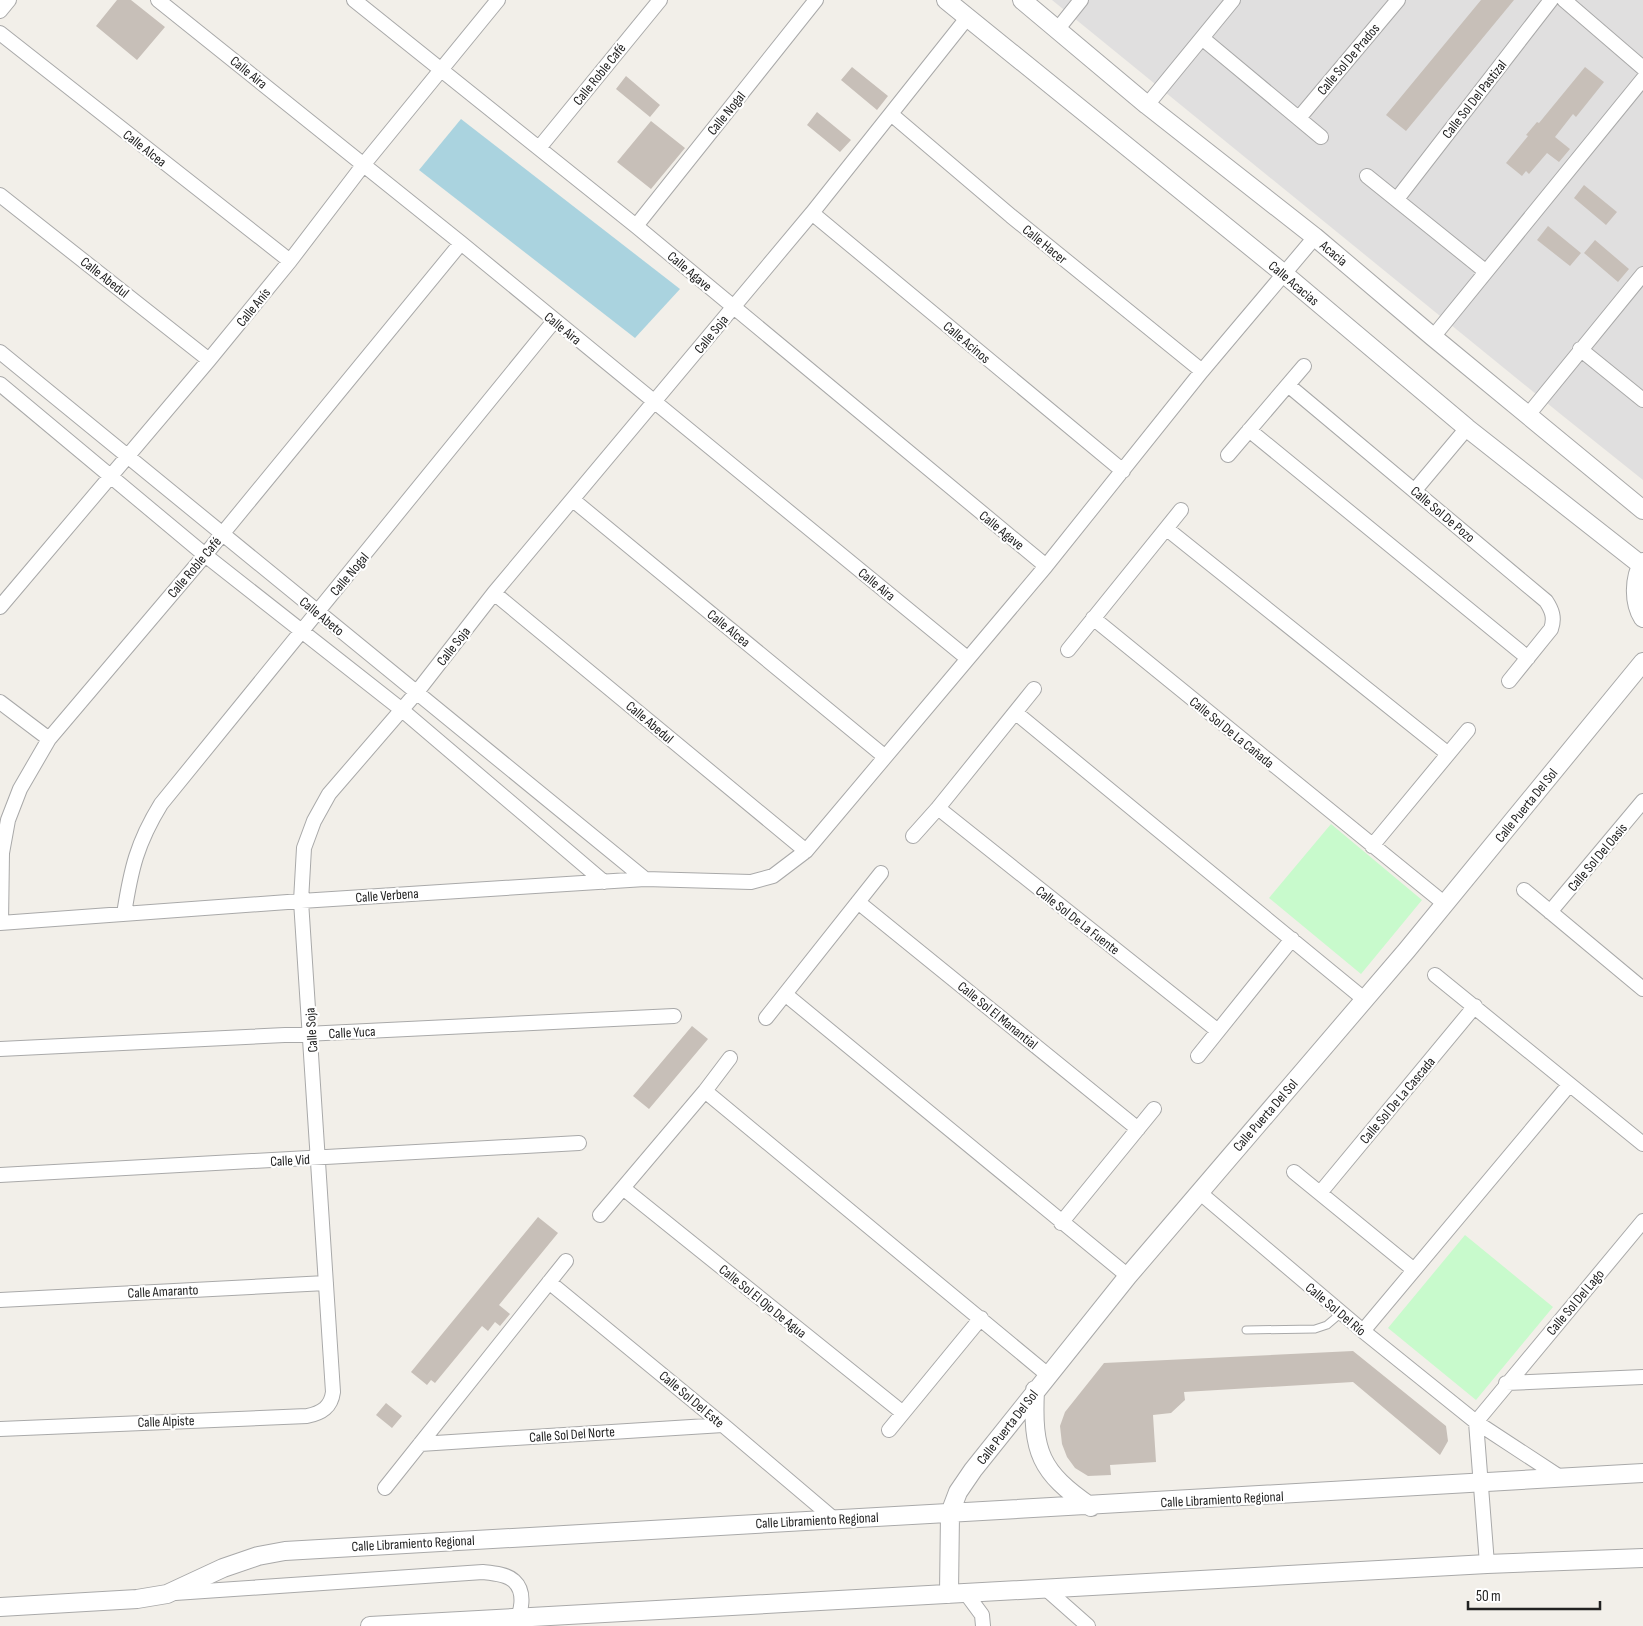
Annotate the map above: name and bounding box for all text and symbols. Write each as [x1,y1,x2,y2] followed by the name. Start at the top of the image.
[1314,20,1383,99] street label: Calle Sol De Prados
[569,40,630,109] street label: Calle Roble Café
[227,52,271,92] street label: Calle Aira
[1438,57,1510,142] street label: Calle Sol Del Pastizal
[704,88,749,139] street label: Calle Nogal
[120,126,170,171] street label: Calle Alcea
[1019,221,1071,268] street label: Calle Hacer
[1316,236,1351,270] street label: Acacia
[664,248,715,295] street label: Calle Agave
[77,253,132,302] street label: Calle Abedul
[1265,257,1322,309] street label: Calle Acacias
[233,285,274,330] street label: Calle Anís
[541,308,585,348] street label: Calle Aira
[691,312,732,357] street label: Calle Soja
[940,318,994,367] street label: Calle Acinos
[1407,483,1478,546] street label: Calle Sol De Pozo
[976,507,1028,554] street label: Calle Agave
[164,533,225,601] street label: Calle Roble Café
[326,549,372,599] street label: Calle Nogal
[855,564,899,604] street label: Calle Aira
[296,593,348,640] street label: Calle Abeto
[704,606,754,651] street label: Calle Alcea
[433,623,474,669] street label: Calle Soja
[1186,693,1277,772] street label: Calle Sol De La Cañada
[622,698,677,747] street label: Calle Abedul
[1491,765,1561,846] street label: Calle Puerta Del Sol
[1564,820,1631,895] street label: Calle Sol Del Oasis
[1032,882,1123,958] street label: Calle Sol De La Fuente
[355,885,419,906] street label: Calle Verbena
[954,978,1041,1053] street label: Calle Sol El Manantial
[301,1007,322,1053] street label: Calle Soja
[328,1023,376,1042] street label: Calle Yuca
[1356,1053,1439,1147] street label: Calle Sol De La Cascada
[1229,1076,1301,1155] street label: Calle Puerta Del Sol
[270,1151,310,1170] street label: Calle Vid
[716,1261,810,1342] street label: Calle Sol El Ojo De Agua
[1543,1266,1608,1339] street label: Calle Sol Del Lago
[1302,1279,1370,1340] street label: Calle Sol Del Río
[127,1281,199,1302] street label: Calle Amaranto
[656,1367,728,1431] street label: Calle Sol Del Este
[973,1387,1042,1468] street label: Calle Puerta Del Sol
[137,1412,195,1431] street label: Calle Alpiste
[529,1423,615,1446] street label: Calle Sol Del Norte
[1160,1488,1284,1511] street label: Calle Libramiento Regional
[755,1509,879,1532] street label: Calle Libramiento Regional
[351,1532,475,1555] street label: Calle Libramiento Regional
[1468,1578,1600,1610] scale bar
[1476,1587,1501,1606] text: 50 m

